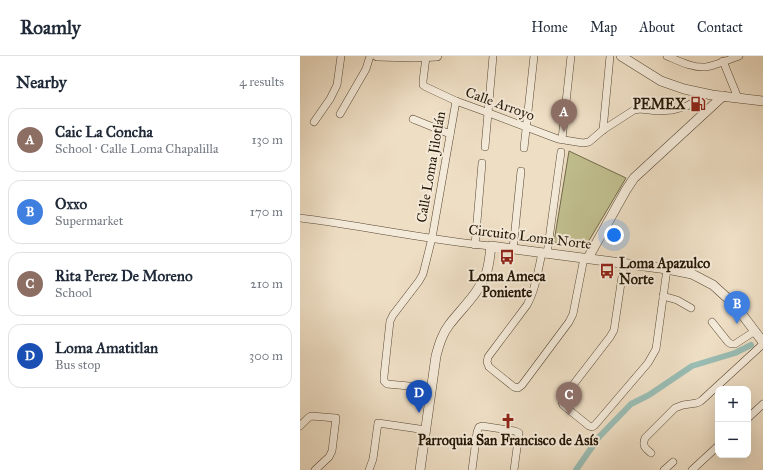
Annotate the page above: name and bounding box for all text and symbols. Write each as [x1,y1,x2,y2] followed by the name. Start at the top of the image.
[20,16,81,39] text: Roamly
[531,19,568,36] text: Home
[590,19,617,36] text: Map
[639,19,675,36] text: About
[697,19,743,36] text: Contact
[16,72,67,93] text: Nearby
[239,74,284,90] text: 4 results
[463,84,537,124] street label: Calle Arroyo
[689,95,707,113] fuel station icon: PEMEX
[633,96,686,113] place label: PEMEX
[551,99,577,132] pin: A
[413,110,450,224] street label: Calle Loma Jilotlán
[55,123,153,141] text: Caic La Concha
[26,132,34,148] text: A
[251,132,283,148] text: 130 m
[55,141,219,157] text: School · Calle Loma Chapalilla
[55,195,87,213] text: Oxxo
[26,204,34,220] text: B
[250,204,283,220] text: 170 m
[55,213,123,229] text: Supermarket
[468,221,593,253] street label: Circuito Loma Norte
[604,225,624,245] your location
[498,248,516,266] bus stop icon: Loma Ameca Poniente
[619,255,710,288] place label: Loma Apazulco Norte
[598,262,616,280] bus stop icon: Loma Apazulco Norte
[55,267,193,285] text: Rita Perez De Moreno
[469,268,547,301] place label: Loma Ameca Poniente
[26,276,34,292] text: C
[250,276,283,292] text: 210 m
[55,285,92,301] text: School
[724,291,750,324] pin: B
[55,339,158,357] text: Loma Amatitlan
[25,348,35,364] text: D
[249,348,283,364] text: 300 m
[55,357,101,373] text: Bus stop
[406,380,432,413] pin: D
[556,382,582,415] pin: C
[715,386,751,458] map controls
[715,386,751,422] button: +
[499,412,517,430] church icon: Parroquia San Francisco de Asís
[715,422,751,458] button: −
[418,432,598,450] place label: Parroquia San Francisco de Asís

